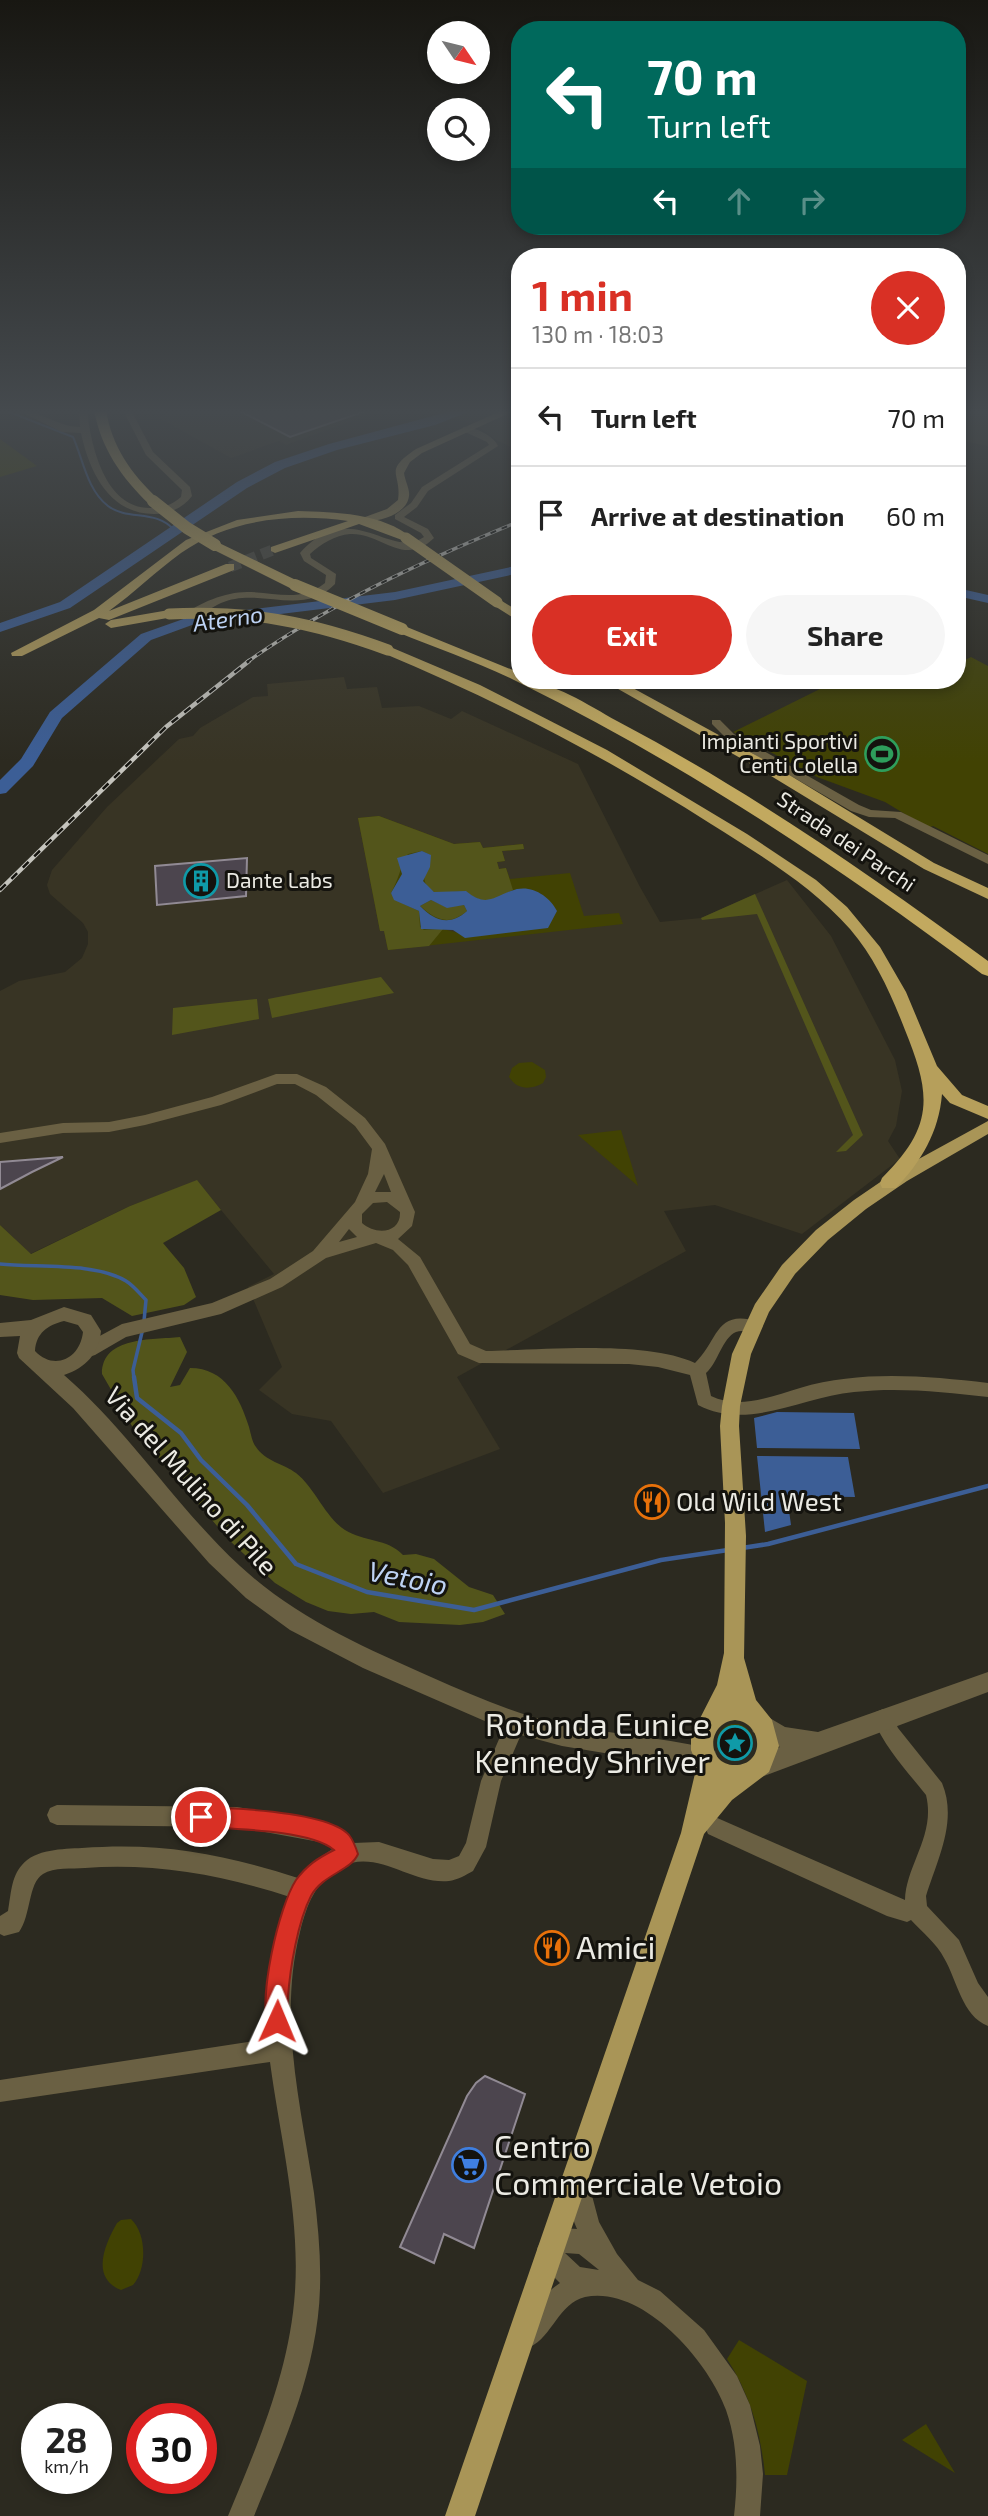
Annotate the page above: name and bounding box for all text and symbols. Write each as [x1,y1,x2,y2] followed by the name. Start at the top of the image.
[427,21,490,84] north arrow
[427,21,490,161] map controls
[647,46,758,105] text: 70 m
[532,49,623,140] icon: left
[427,98,490,161] button: search
[647,106,771,144] text: Turn left
[647,182,685,220] icon: left
[720,182,758,220] icon: ahead
[793,182,831,220] icon: right
[532,269,633,319] text: 1 min
[871,271,945,345] button: close
[532,320,664,348] text: 130 m · 18:03
[532,398,570,436] icon: left
[591,402,697,433] text: Turn left
[887,402,945,433] text: 70 m
[532,496,570,534] icon: arrive
[591,500,844,531] text: Arrive at destination
[886,500,945,531] text: 60 m
[532,595,732,675] button: Exit
[746,595,945,675] button: Share
[190,599,265,637] water label: Aterno
[701,728,858,777] place label: Impianti Sportivi Centi Colella
[863,735,901,773] sports icon: Impianti Sportivi Centi Colella
[773,785,920,896] street label: Strada dei Parchi
[182,862,220,900] building icon: Dante Labs
[226,867,333,892] place label: Dante Labs
[100,1380,285,1580] street label: Via del Mulino di Pile
[633,1483,671,1521] restaurant icon: Old Wild West
[676,1485,842,1516] place label: Old Wild West
[366,1553,451,1601] water label: Vetoio
[474,1704,710,1779] place label: Rotonda Eunice Kennedy Shriver
[716,1724,754,1762] place icon: Rotonda Eunice Kennedy Shriver
[171,1787,231,1847] pin
[182,1798,220,1836] icon: arrive
[576,1927,655,1965] place label: Amici
[533,1929,571,1967] restaurant icon: Amici
[240,1984,314,2058] position arrow
[494,2126,782,2201] place label: Centro Commerciale Vetoio
[450,2146,488,2184] supermarket icon: Centro Commerciale Vetoio
[126,2403,217,2494] speed limit sign: 30
[45,2418,88,2460] text: 28
[44,2455,89,2477] text: km/h

